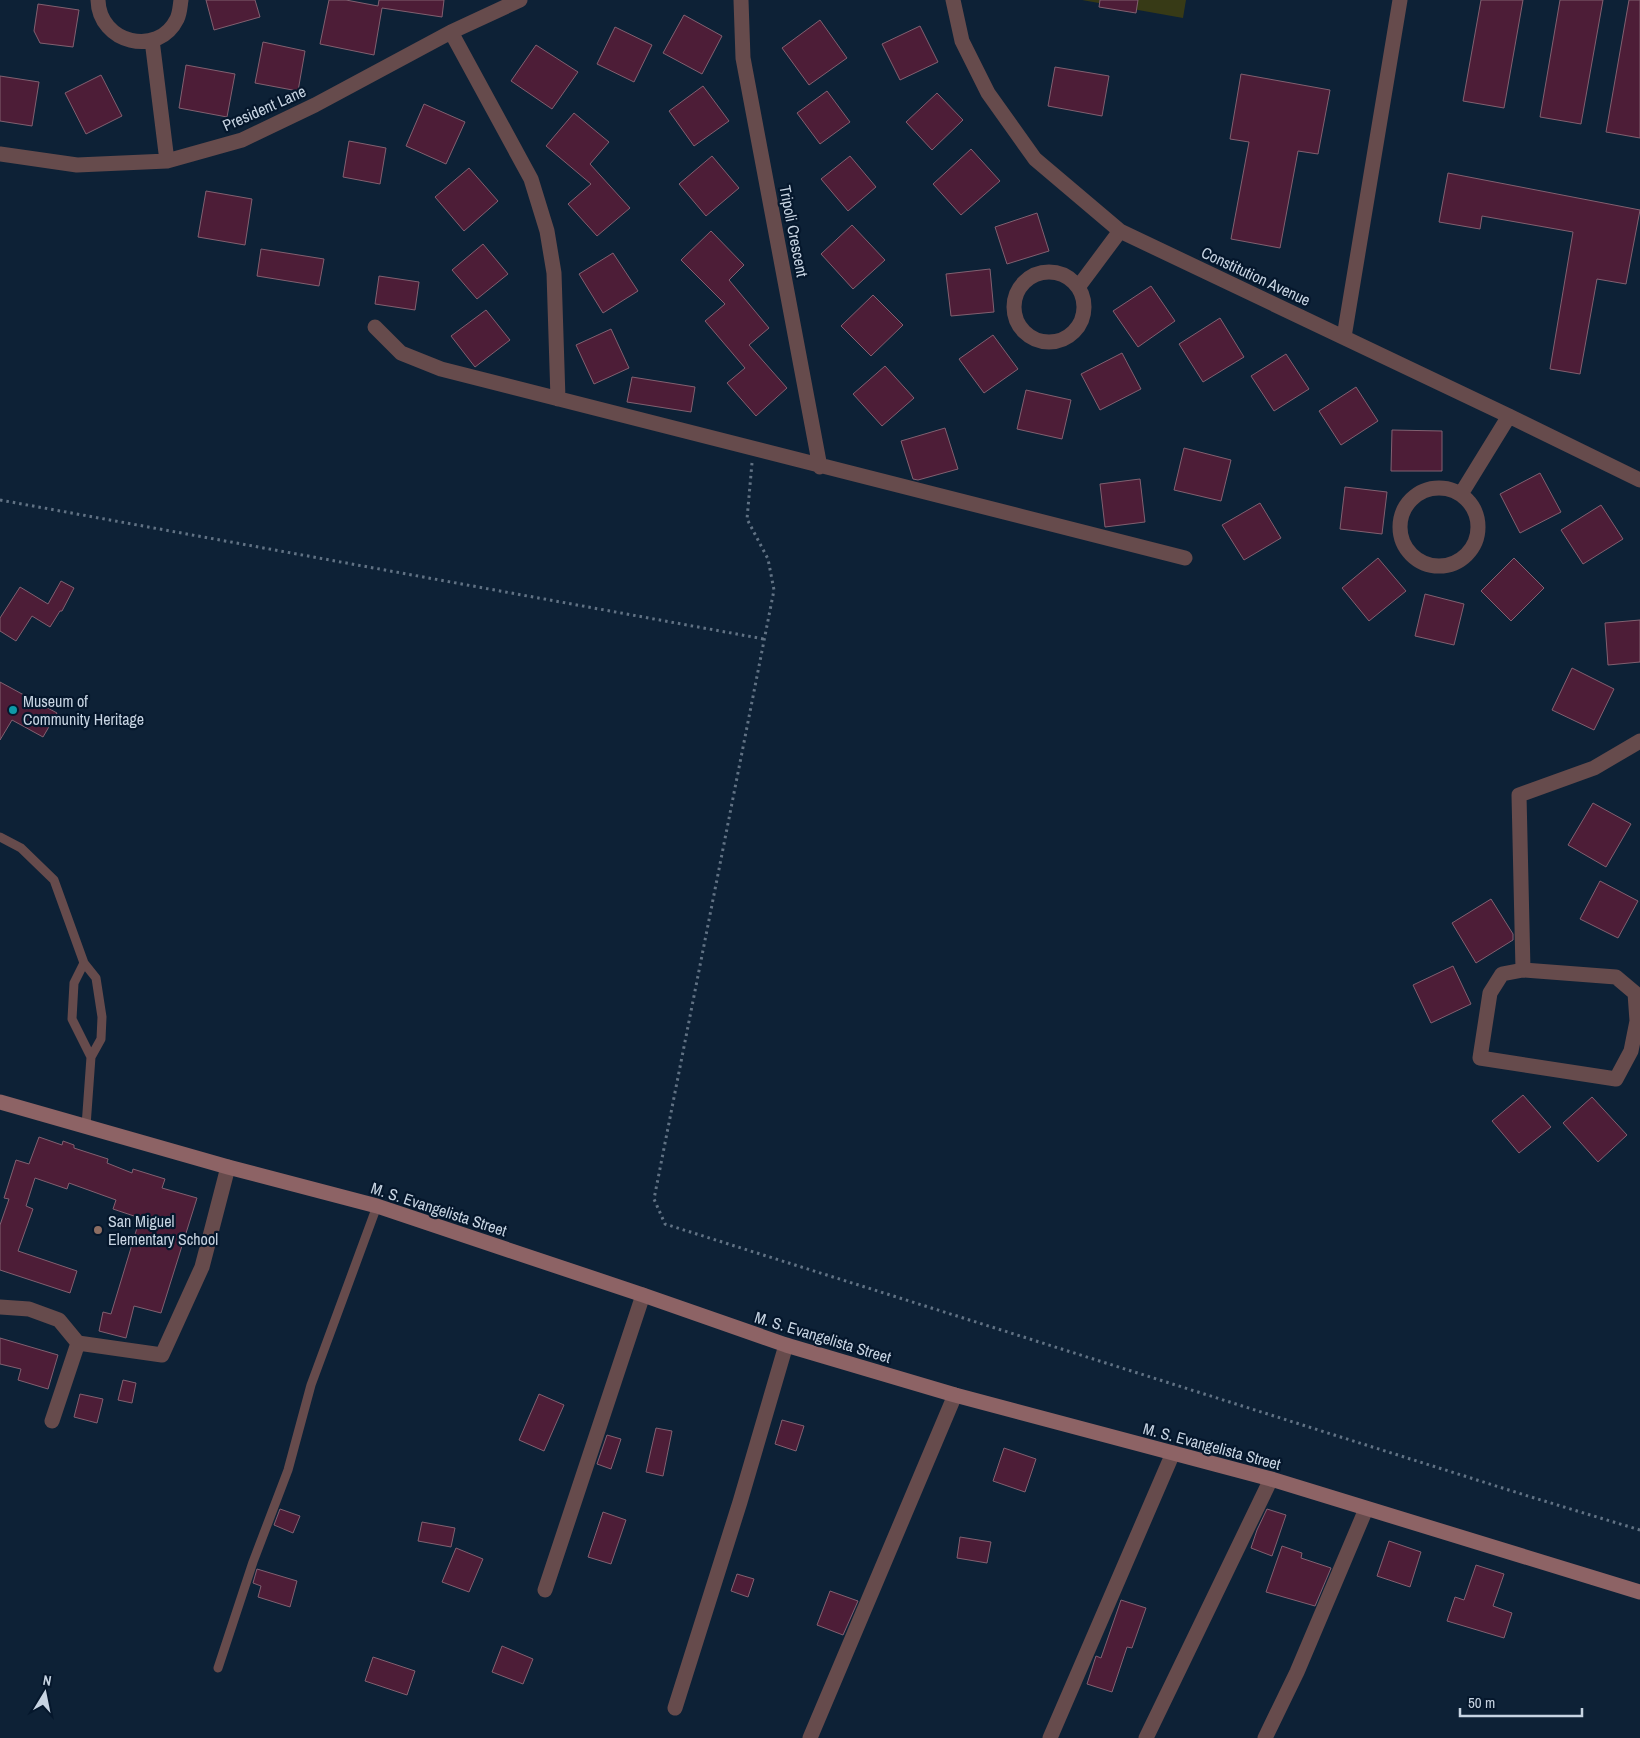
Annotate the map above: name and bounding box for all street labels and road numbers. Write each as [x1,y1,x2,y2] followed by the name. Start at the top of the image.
[219,80,309,136] street label: President Lane
[774,183,814,279] street label: Tripoli Crescent
[1198,241,1314,311] street label: Constitution Avenue
[368,1177,510,1241] street label: M. S. Evangelista Street
[752,1306,894,1368] street label: M. S. Evangelista Street
[1141,1417,1284,1475] street label: M. S. Evangelista Street

